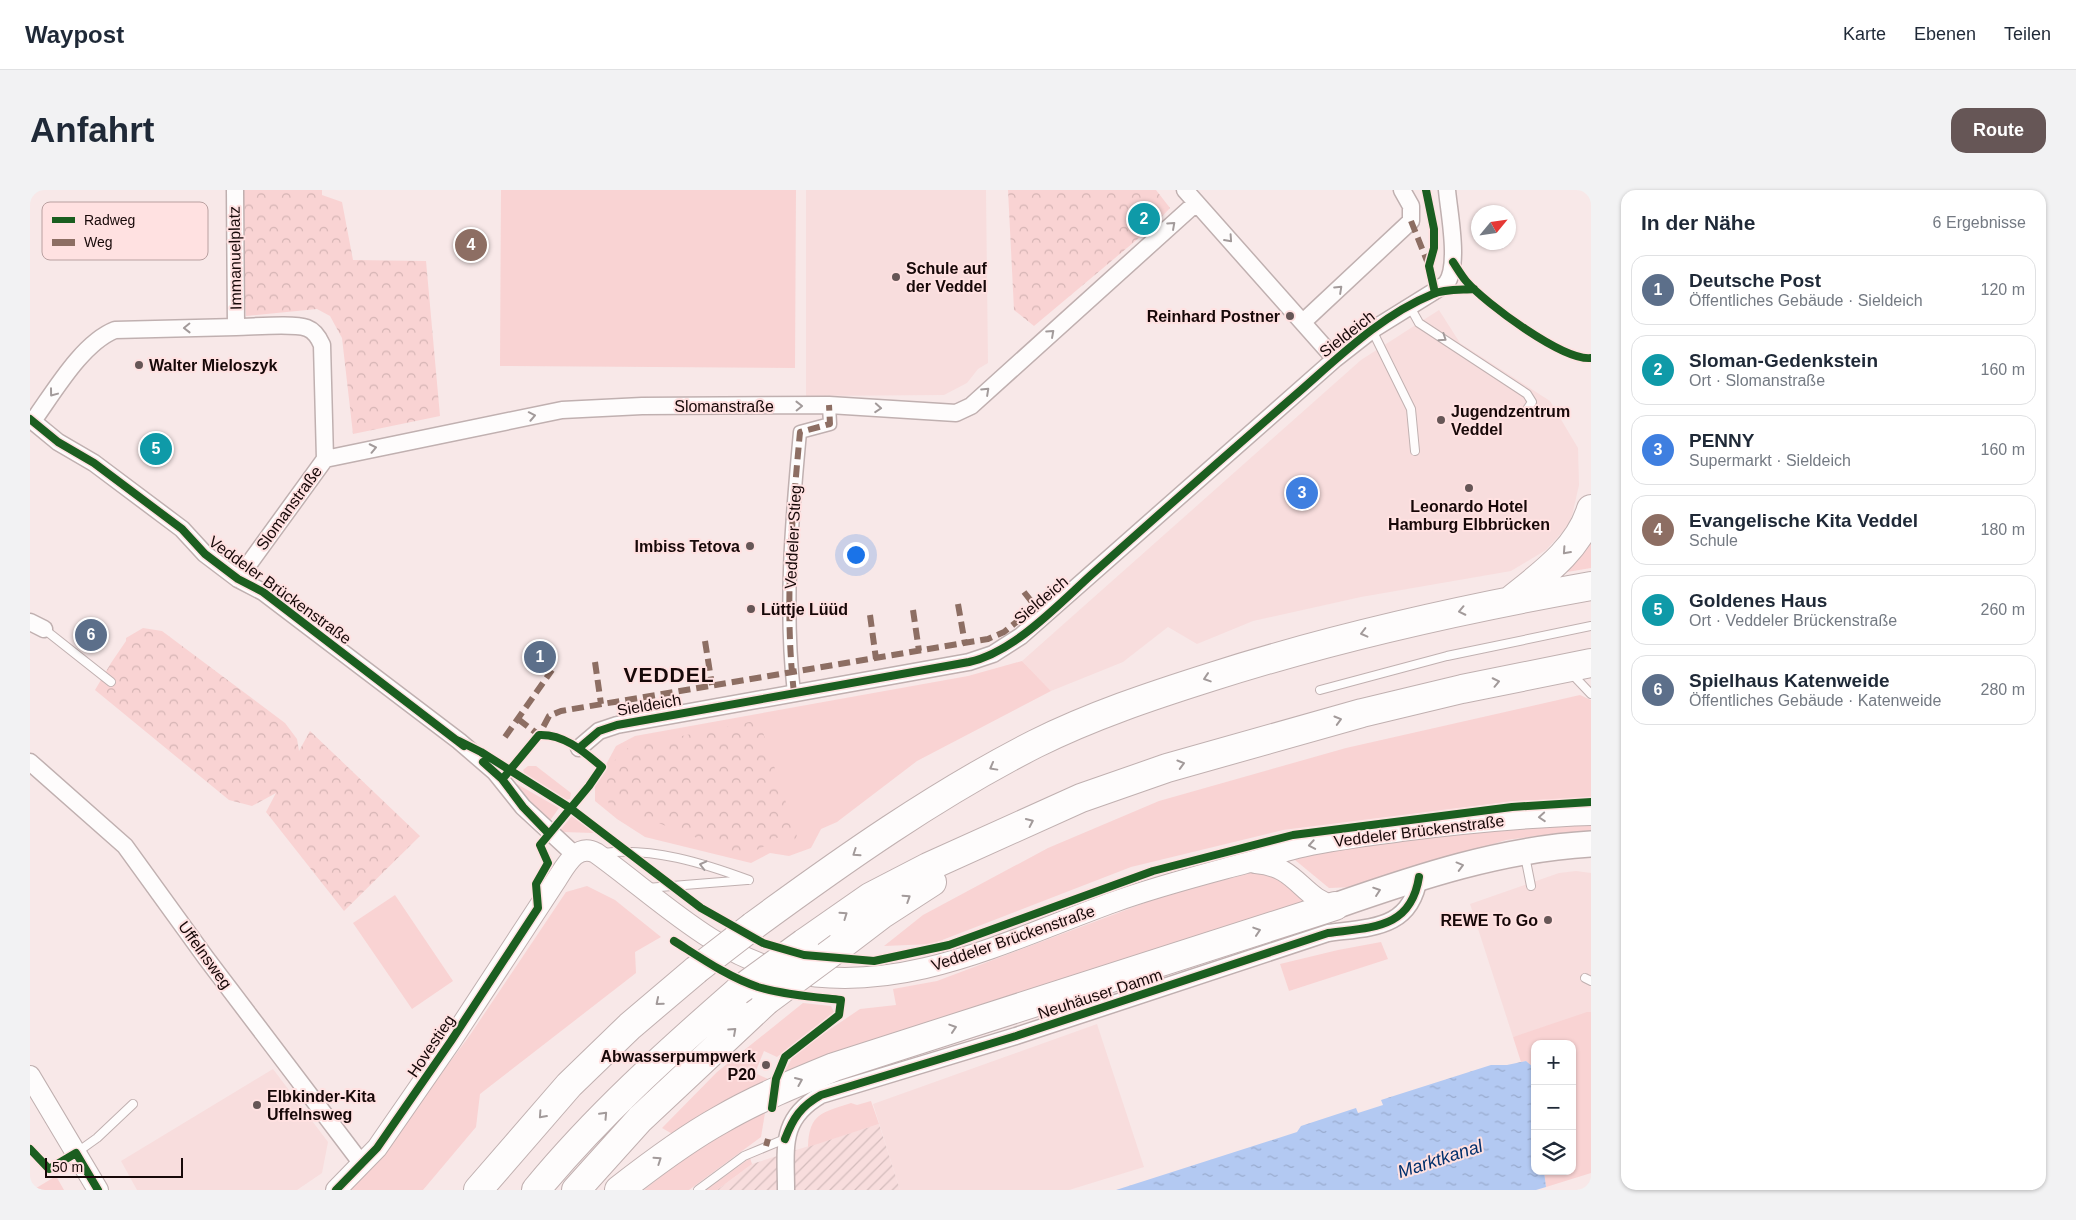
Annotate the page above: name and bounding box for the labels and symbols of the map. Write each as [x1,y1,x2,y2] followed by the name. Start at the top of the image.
[1128,200,1160,238] pin: 2
[42,202,208,260] legend
[1471,205,1516,250] north arrow
[226,206,244,310] street label: Immanuelplatz
[84,212,135,228] text: Radweg
[1167,222,1176,231] one-way arrow
[455,226,487,264] pin: 4
[84,234,113,250] text: Weg
[1223,234,1232,243] one-way arrow
[906,260,988,295] place label: Schule auf der Veddel
[890,271,902,283] marker: Schule auf der Veddel
[1333,286,1342,295] one-way arrow
[1316,307,1378,361] street label: Sieldeich
[1147,308,1280,325] place label: Reinhard Postner
[1284,310,1296,322] marker: Reinhard Postner
[183,323,191,333] one-way arrow
[1046,330,1055,339] one-way arrow
[1437,332,1447,341] one-way arrow
[149,357,277,374] place label: Walter Mieloszyk
[133,359,145,371] marker: Walter Mieloszyk
[51,387,59,396] one-way arrow
[981,388,990,397] one-way arrow
[674,398,774,415] street label: Slomanstraße
[795,400,803,411] one-way arrow
[874,403,882,414] one-way arrow
[1451,403,1570,438] place label: Jugendzentrum Veddel
[528,411,537,422] one-way arrow
[1435,414,1447,426] marker: Jugendzentrum Veddel
[140,430,172,468] pin: 5
[368,444,377,454] one-way arrow
[253,463,325,553] street label: Slomanstraße
[1286,474,1318,512] pin: 3
[1463,482,1475,494] marker: Leonardo Hotel Hamburg Elbbrücken
[782,485,804,589] street label: Veddeler Stieg
[1388,498,1550,533] place label: Leonardo Hotel Hamburg Elbbrücken
[206,533,355,647] street label: Veddeler Brückenstraße
[634,538,740,555] place label: Imbiss Tetova
[744,540,756,552] marker: Imbiss Tetova
[843,542,869,568] your location
[1563,545,1572,554] one-way arrow
[1011,573,1071,627] street label: Sieldeich
[761,601,848,618] place label: Lüttje Lüüd
[745,603,757,615] marker: Lüttje Lüüd
[1457,605,1466,615] one-way arrow
[75,616,107,654] pin: 6
[1359,627,1368,638] one-way arrow
[524,638,556,676] pin: 1
[623,663,715,686] district label: VEDDEL
[1204,673,1212,683] one-way arrow
[1491,677,1500,688] one-way arrow
[616,691,682,719] street label: Sieldeich
[1333,715,1342,726] one-way arrow
[1177,759,1186,770] one-way arrow
[990,761,999,771] one-way arrow
[1538,811,1546,822] one-way arrow
[1333,812,1505,850] street label: Veddeler Brückenstraße
[1025,818,1034,828] one-way arrow
[1307,840,1316,850] one-way arrow
[852,847,861,856] one-way arrow
[698,860,707,871] one-way arrow
[1455,861,1464,872] one-way arrow
[1372,887,1381,897] one-way arrow
[902,895,911,905] one-way arrow
[929,902,1097,974] street label: Veddeler Brückenstraße
[838,912,848,921] one-way arrow
[1441,912,1538,929] place label: REWE To Go
[1542,914,1554,926] marker: REWE To Go
[175,918,235,992] street label: Uffelnsweg
[1252,926,1260,936] one-way arrow
[1036,966,1164,1022] street label: Neuhäuser Damm
[655,996,664,1005] one-way arrow
[404,1012,458,1080] street label: Hovestieg
[948,1024,956,1034] one-way arrow
[728,1028,737,1037] one-way arrow
[600,1048,756,1083] place label: Abwasserpumpwerk P20
[760,1059,772,1071] marker: Abwasserpumpwerk P20
[794,1077,803,1088] one-way arrow
[267,1088,376,1123] place label: Elbkinder-Kita Uffelnsweg
[251,1099,263,1111] marker: Elbkinder-Kita Uffelnsweg
[539,1109,548,1118] one-way arrow
[598,1112,607,1121] one-way arrow
[1395,1136,1486,1182] water label: Marktkanal
[45,1155,182,1178] scale bar
[652,1157,661,1167] one-way arrow

